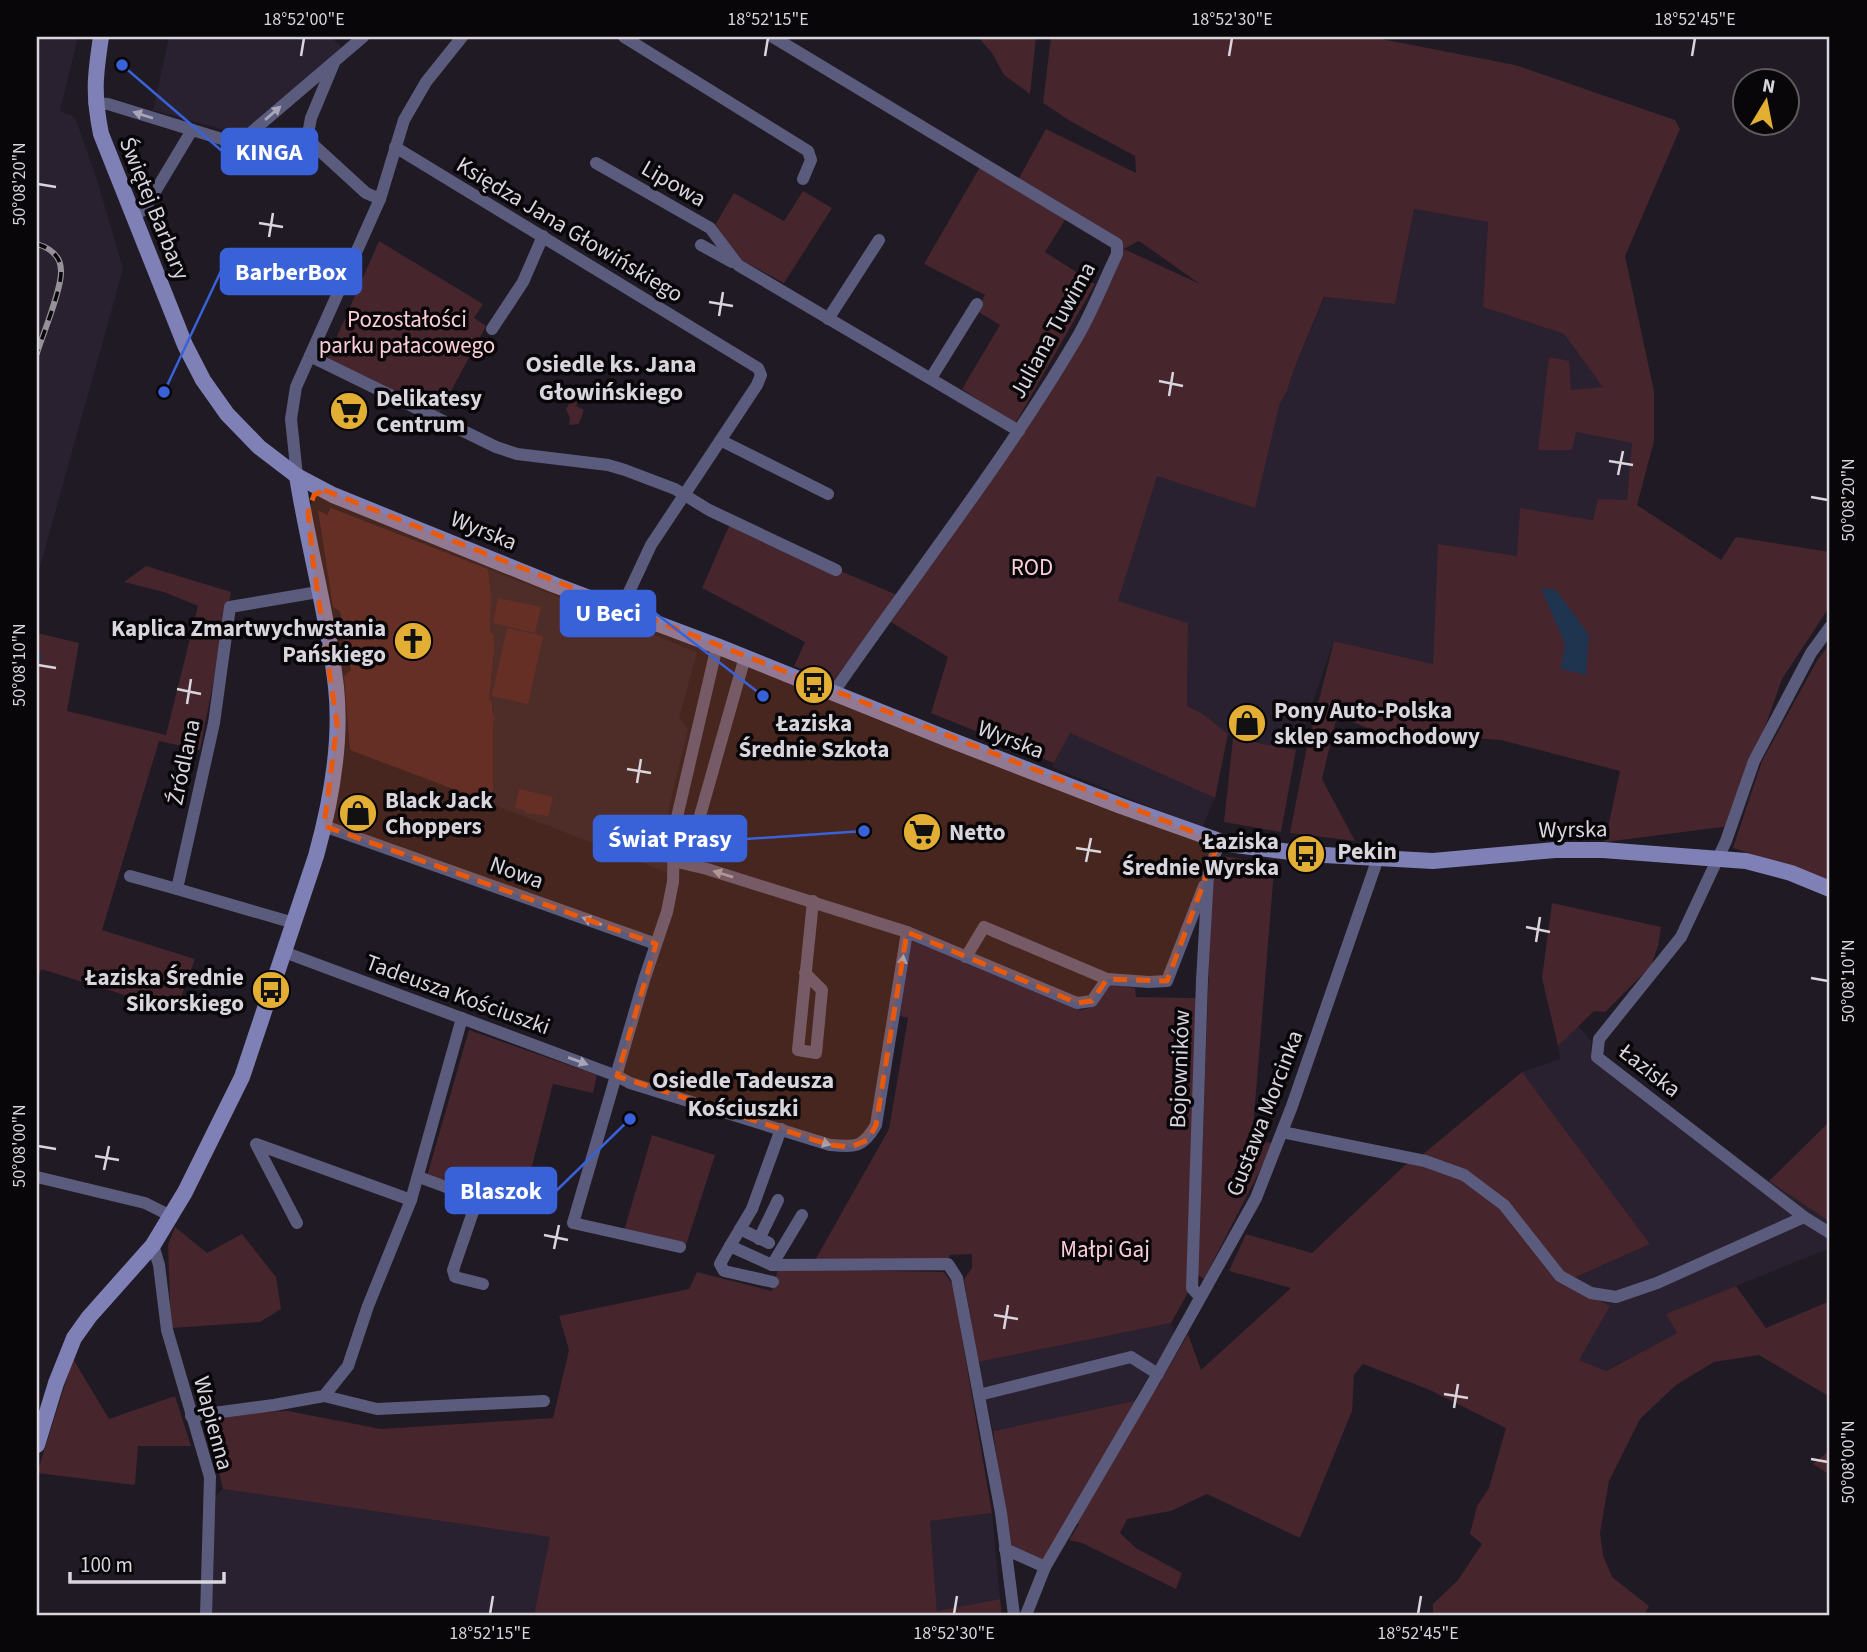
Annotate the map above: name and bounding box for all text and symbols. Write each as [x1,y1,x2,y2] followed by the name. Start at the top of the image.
[263,7,345,32] text: 18°52'00"E
[727,7,809,32] text: 18°52'15"E
[1191,7,1273,32] text: 18°52'30"E
[1654,7,1736,32] text: 18°52'45"E
[1730,66,1800,136] north arrow
[1760,72,1777,101] text: N
[264,105,282,121] one-way arrow
[133,109,154,120] one-way arrow
[222,129,317,174] callout: KINGA
[111,132,198,285] street label: Świętej Barbary
[236,135,303,170] text: KINGA
[7,142,32,226] text: 50°08'20"N
[450,148,689,310] street label: Księdza Jana Głowińskiego
[635,152,712,215] street label: Lipowa
[221,249,361,294] callout: BarberBox
[235,255,347,290] text: BarberBox
[1001,256,1104,405] street label: Juliana Tuwima
[319,303,495,362] park label: Pozostałości parku pałacowego
[526,347,696,410] district label: Osiedle ks. Jana Głowińskiego
[376,382,482,441] place label: Delikatesy Centrum
[328,390,370,432] supermarket icon: Delikatesy Centrum
[1836,458,1861,542] text: 50°08'20"N
[446,502,522,559] street label: Wyrska
[1011,551,1053,584] park label: ROD
[561,591,655,636] callout: U Beci
[575,596,641,631] text: U Beci
[111,612,386,671] place label: Kaplica Zmartwychwstania Pańskiego
[392,620,434,662] church icon: Kaplica Zmartwychwstania Pańskiego
[7,623,32,707] text: 50°08'10"N
[793,664,835,706] bus stop icon: Łaziska Średnie Szkoła
[1274,694,1480,753] place label: Pony Auto-Polska sklep samochodowy
[1226,702,1268,744] shop icon: Pony Auto-Polska sklep samochodowy
[739,707,889,766] place label: Łaziska Średnie Szkoła
[973,712,1049,767] street label: Wyrska
[158,716,209,808] street label: Źródlana
[385,784,493,843] place label: Black Jack Choppers
[337,792,379,834] shop icon: Black Jack Choppers
[901,811,943,853] supermarket icon: Netto
[1538,812,1608,847] street label: Wyrska
[594,816,746,861] callout: Świat Prasy
[949,816,1005,849] place label: Netto
[608,822,732,857] text: Świat Prasy
[1122,825,1279,884] place label: Łaziska Średnie Wyrska
[1285,833,1327,875] bus stop icon: Łaziska Średnie Wyrska
[1337,834,1397,869] district label: Pekin
[485,848,548,897] street label: Nowa
[712,868,733,878] one-way arrow
[581,915,602,926] one-way arrow
[1836,939,1861,1023] text: 50°08'10"N
[361,946,555,1043] street label: Tadeusza Kościuszki
[896,954,907,976] one-way arrow
[84,961,244,1020] place label: Łaziska Średnie Sikorskiego
[250,969,292,1011] bus stop icon: Łaziska Średnie Sikorskiego
[1161,1009,1198,1129] street label: Bojowników
[1218,1025,1311,1201] street label: Gustawa Morcinka
[1611,1035,1688,1105] street label: Łaziska
[567,1056,588,1067] one-way arrow
[652,1063,834,1126] district label: Osiedle Tadeusza Kościuszki
[7,1104,32,1188] text: 50°08'00"N
[810,1137,832,1148] one-way arrow
[446,1168,556,1213] callout: Blaszok
[460,1174,543,1209] text: Blaszok
[1060,1233,1150,1266] park label: Małpi Gaj
[185,1373,242,1474] street label: Wapienna
[1836,1420,1861,1504] text: 50°08'00"N
[70,1540,224,1584] scale bar
[80,1550,133,1580] text: 100 m
[449,1621,531,1646] text: 18°52'15"E
[913,1621,995,1646] text: 18°52'30"E
[1377,1621,1459,1646] text: 18°52'45"E

